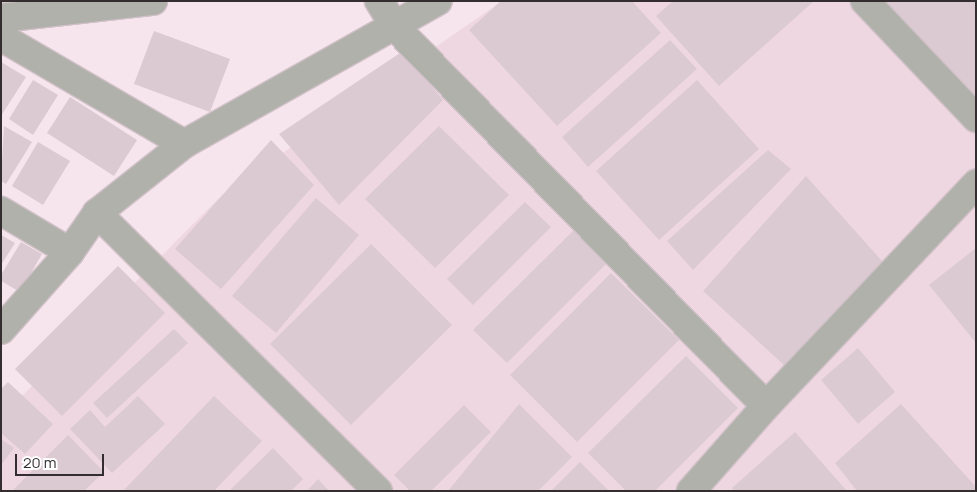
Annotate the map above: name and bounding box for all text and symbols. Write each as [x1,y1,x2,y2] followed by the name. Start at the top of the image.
[18,444,106,476] scale bar
[23,452,56,473] text: 20 m

